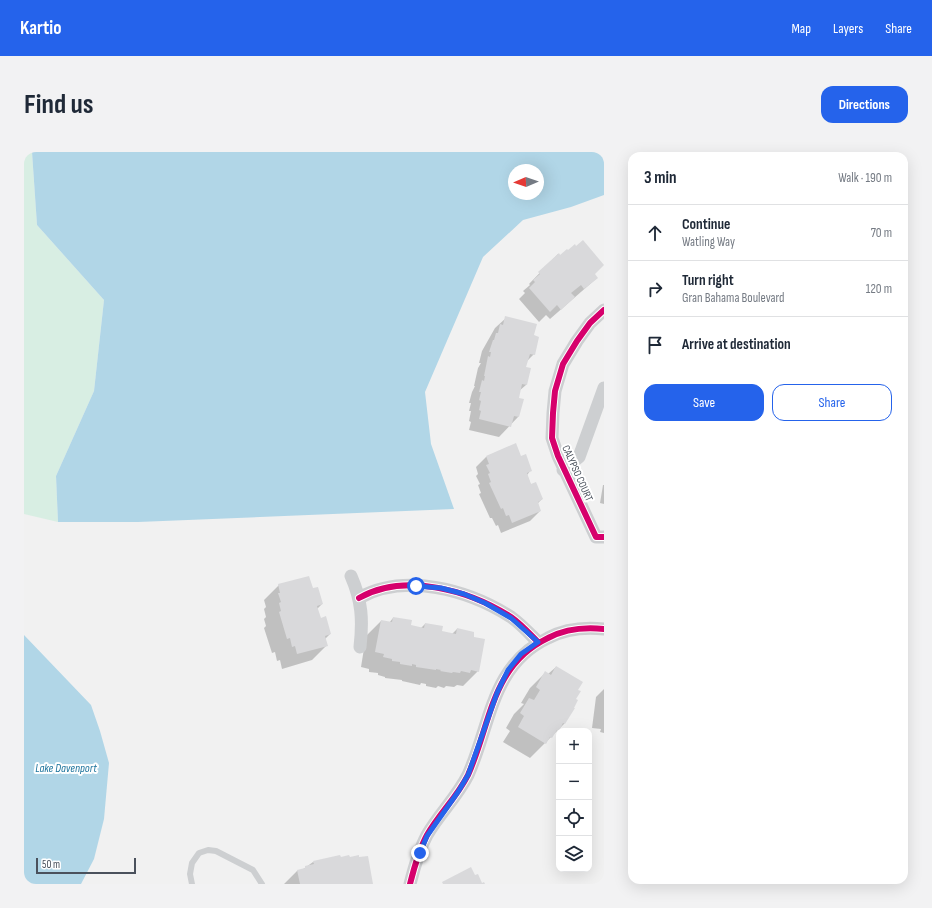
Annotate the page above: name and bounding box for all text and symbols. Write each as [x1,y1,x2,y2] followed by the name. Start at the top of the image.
[20,17,62,40] text: Kartio
[791,20,811,37] text: Map
[833,20,863,37] text: Layers
[885,20,912,37] text: Share
[821,86,908,123] button: Directions
[24,88,93,121] text: Find us
[508,164,544,200] north arrow
[644,168,677,188] text: 3 min
[838,170,892,186] text: Walk · 190 m
[682,215,731,234] text: Continue
[644,222,666,244] icon: ahead
[871,225,892,241] text: 70 m
[682,234,735,250] text: Watling Way
[682,271,734,290] text: Turn right
[644,278,666,300] icon: right
[866,281,892,297] text: 120 m
[682,290,784,306] text: Gran Bahama Boulevard
[644,334,666,356] icon: arrive
[682,335,791,354] text: Arrive at destination
[644,384,764,421] button: Save
[772,384,892,421] button: Share
[559,443,596,504] street label: CALYPSO COURT
[407,577,425,595] route start
[556,728,592,872] map controls
[556,728,592,764] button: +
[35,761,97,776] water label: Lake Davenport
[556,764,592,800] button: −
[556,800,592,836] button: locate
[556,836,592,872] button: layers
[411,844,429,862] route end
[36,856,136,875] scale bar
[42,858,60,871] text: 50 m

